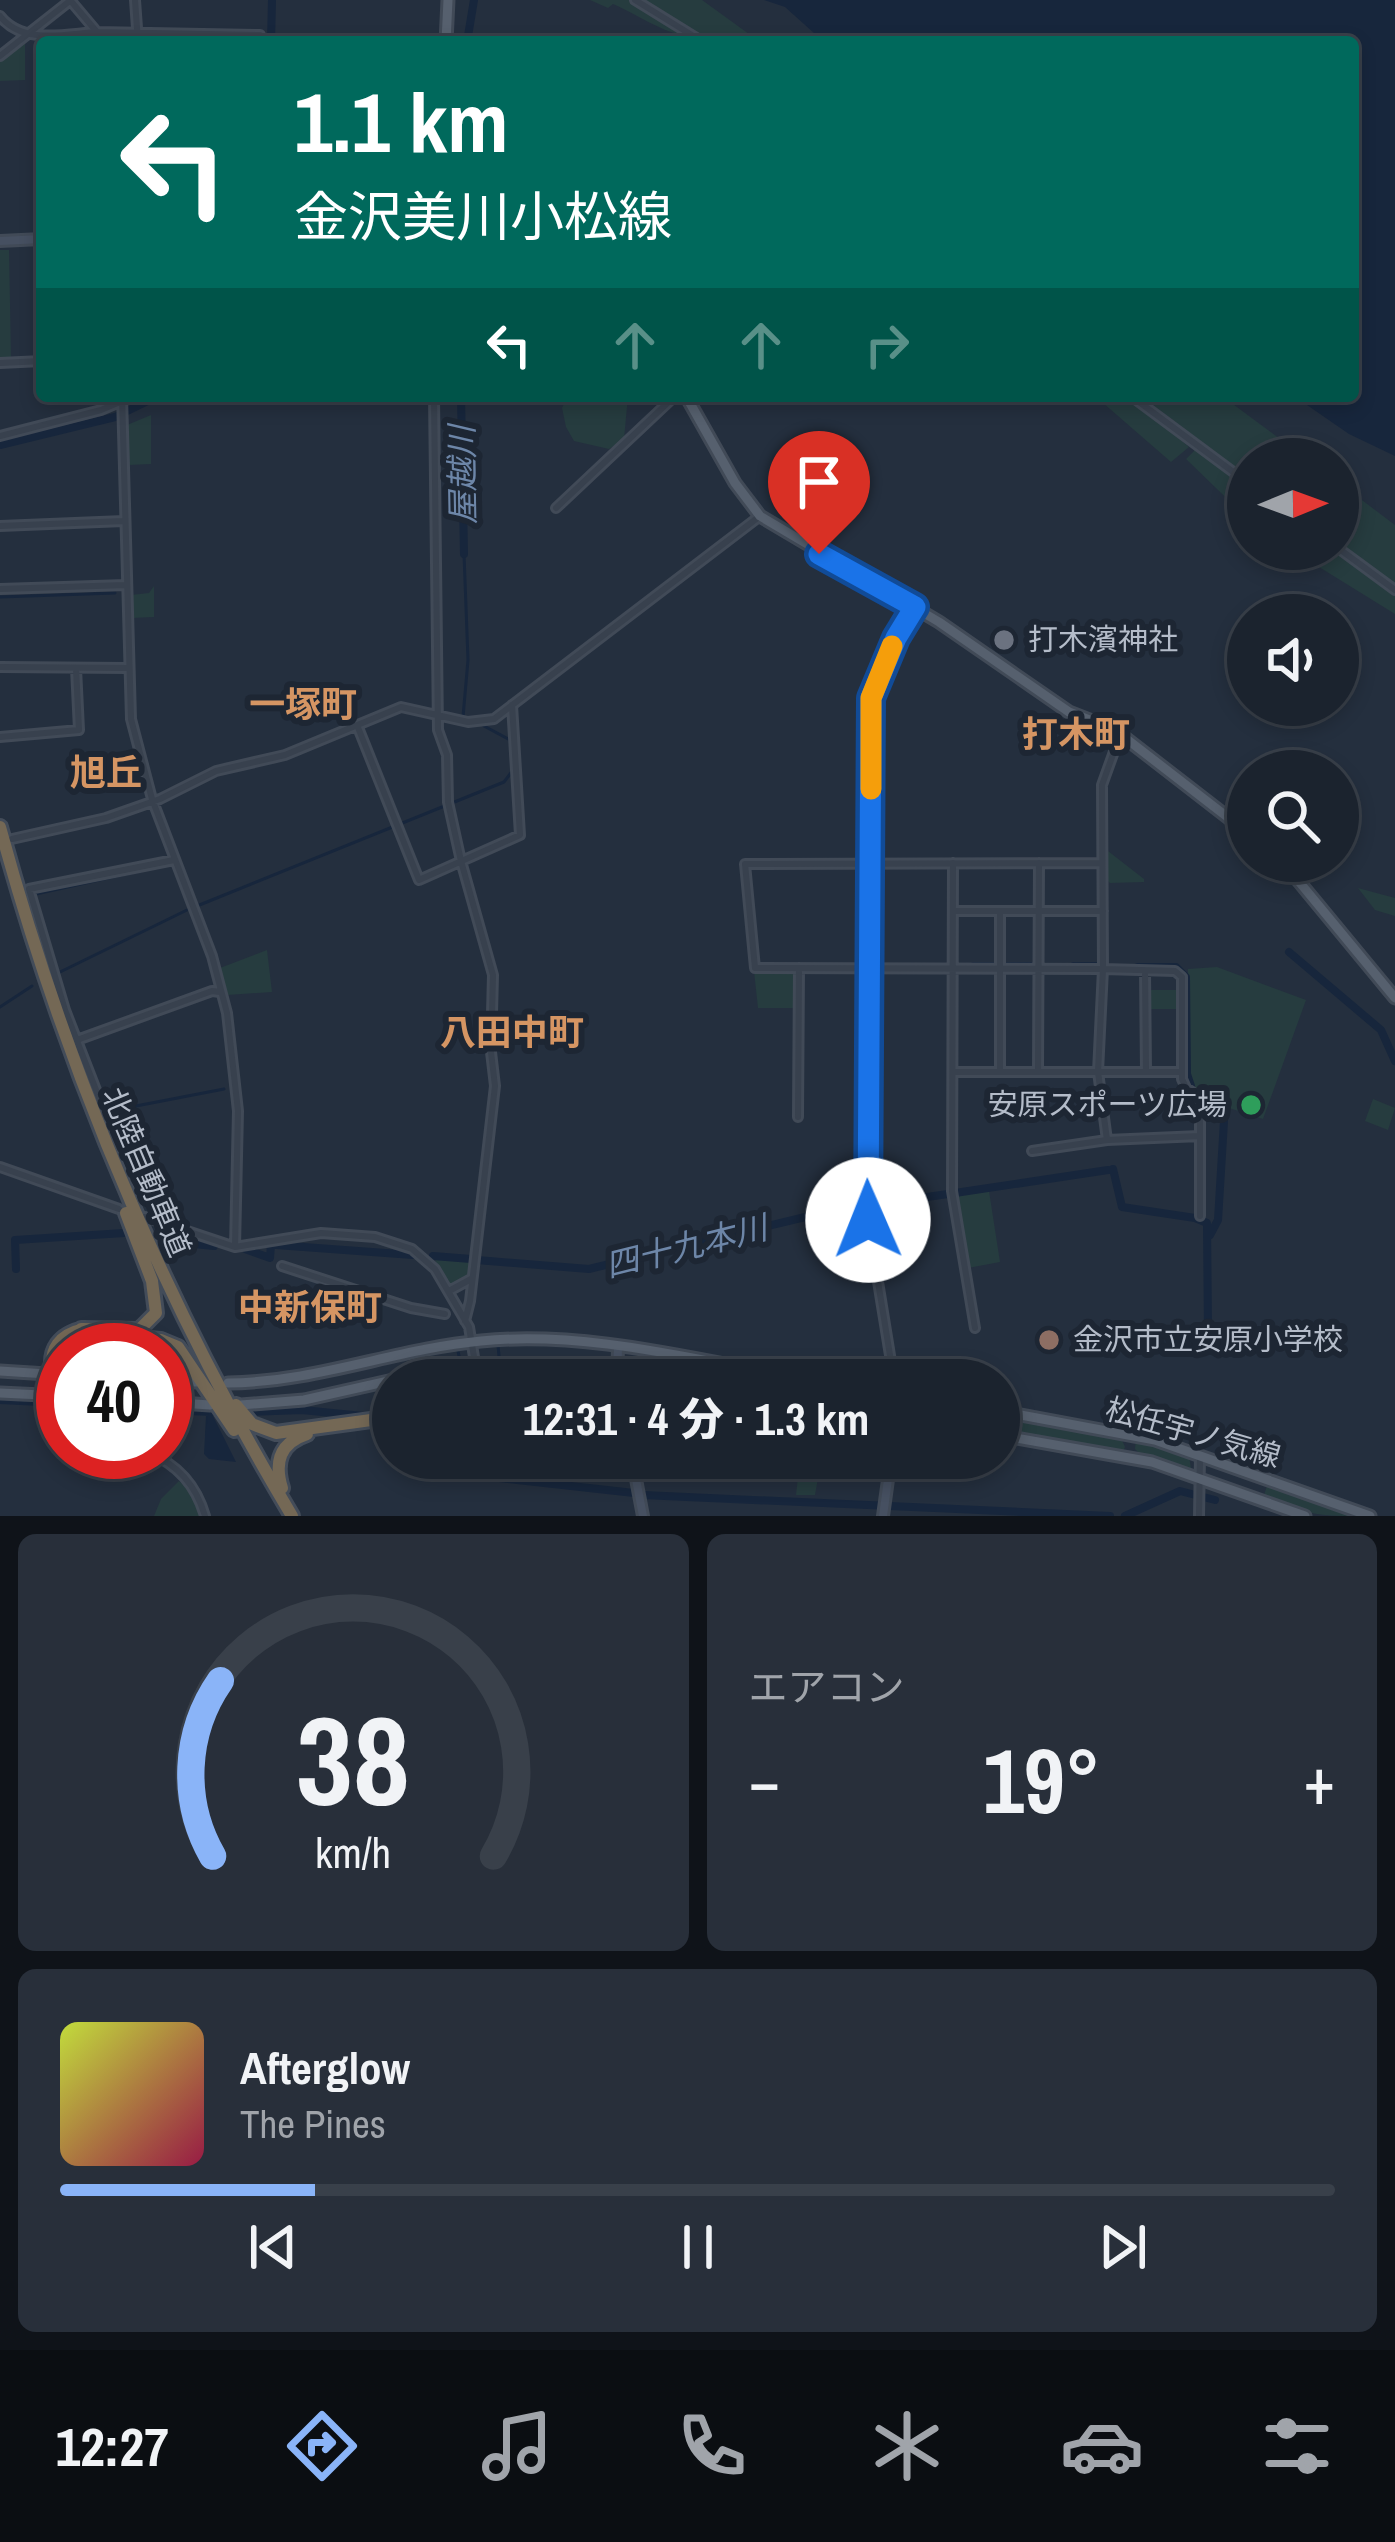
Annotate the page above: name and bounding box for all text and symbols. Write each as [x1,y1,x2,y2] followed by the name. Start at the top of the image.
[294,65,508,178] text: 1.1 km
[96,84,252,240] icon: left
[294,180,672,253] text: 金沢美川小松線
[476,312,542,378] icon: left
[602,312,668,378] icon: ahead
[728,312,794,378] icon: ahead
[854,312,920,378] icon: right
[439,422,485,525] water label: 屋越川
[768,431,870,554] pin
[1227,438,1359,570] north arrow
[1227,438,1359,882] map controls
[786,449,852,515] icon: arrive
[1227,594,1359,726] button: sound
[1028,619,1178,659] place label: 打木濱神社
[991,627,1017,653] marker: 打木濱神社
[249,680,357,728] district label: 一塚町
[1022,710,1130,758] district label: 打木町
[70,748,142,796] district label: 旭丘
[1227,750,1359,882] button: search
[440,1008,584,1056] district label: 八田中町
[93,1081,200,1262] street label: 北陸自動車道
[988,1084,1227,1124] place label: 安原スポーツ広場
[1238,1092,1264,1118] marker: 安原スポーツ広場
[805,1157,931,1283] position arrow
[601,1204,774,1287] water label: 四十九本川
[238,1283,382,1331] district label: 中新保町
[1073,1319,1343,1359] place label: 金沢市立安原小学校
[36,1323,192,1479] speed limit sign: 40
[1036,1327,1062,1353] marker: 金沢市立安原小学校
[523,1388,869,1449] text: 12:31 · 4 分 · 1.3 km
[1101,1388,1285,1476] street label: 松任宇ノ気線
[749,1661,905,1713] text: エアコン
[296,1676,410,1844] text: 38
[983,1720,1101,1841] text: 19°
[749,1736,780,1825] text: −
[1303,1736,1335,1825] text: +
[315,1823,391,1880] text: km/h
[240,2037,410,2098] text: Afterglow
[240,2098,386,2150] text: The Pines
[240,2214,306,2280] icon: previous
[665,2214,731,2280] icon: pause
[1090,2214,1156,2280] icon: next
[280,2404,364,2488] icon: directions
[475,2404,559,2488] icon: music
[670,2404,754,2488] icon: phone
[865,2404,949,2488] icon: climate
[1060,2404,1144,2488] icon: car
[1255,2404,1339,2488] icon: filters
[56,2410,169,2483] text: 12:27

